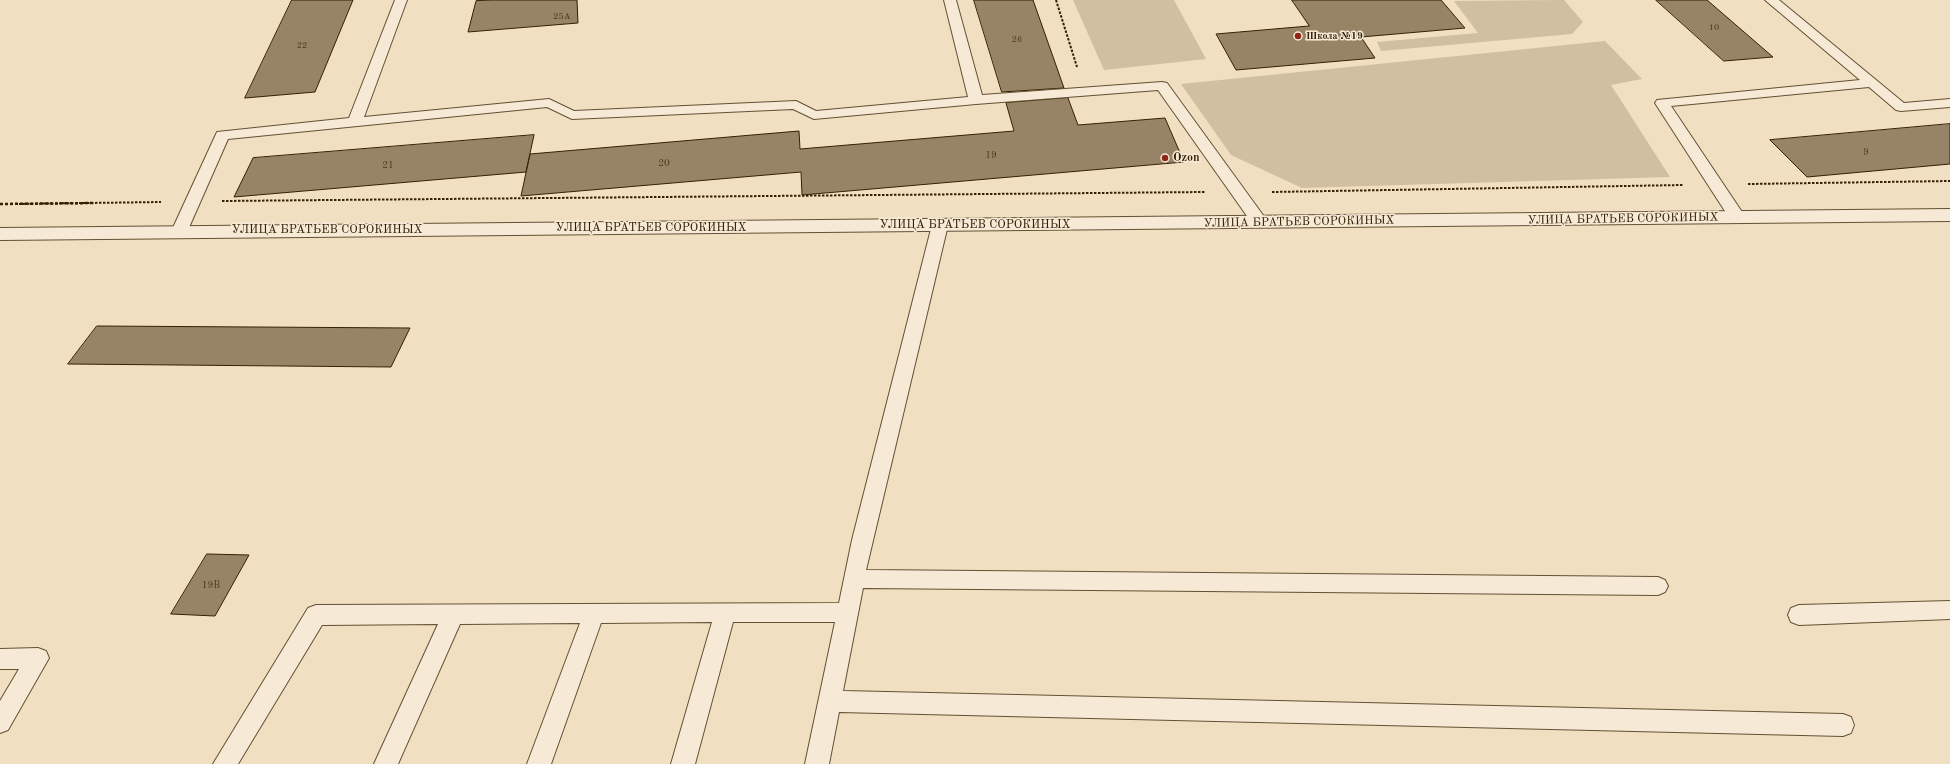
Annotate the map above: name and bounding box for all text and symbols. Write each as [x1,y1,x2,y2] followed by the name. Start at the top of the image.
[553,12,571,22] house number: 25А
[1709,23,1719,33] house number: 10
[1306,30,1363,42] place label: Школа №19
[1293,31,1303,41] marker: Школа №19
[1012,35,1022,45] house number: 26
[297,41,307,51] house number: 22
[1863,146,1869,158] house number: 9
[985,149,997,161] house number: 19
[1173,151,1200,165] place label: Ozon
[1160,153,1170,163] marker: Ozon
[658,157,670,169] house number: 20
[382,159,394,171] house number: 21
[1527,210,1719,228] street label: УЛИЦА БРАТЬЕВ СОРОКИНЫХ
[1203,213,1395,231] street label: УЛИЦА БРАТЬЕВ СОРОКИНЫХ
[879,218,1071,232] street label: УЛИЦА БРАТЬЕВ СОРОКИНЫХ
[555,221,747,235] street label: УЛИЦА БРАТЬЕВ СОРОКИНЫХ
[231,223,423,237] street label: УЛИЦА БРАТЬЕВ СОРОКИНЫХ
[202,579,220,591] house number: 19В

